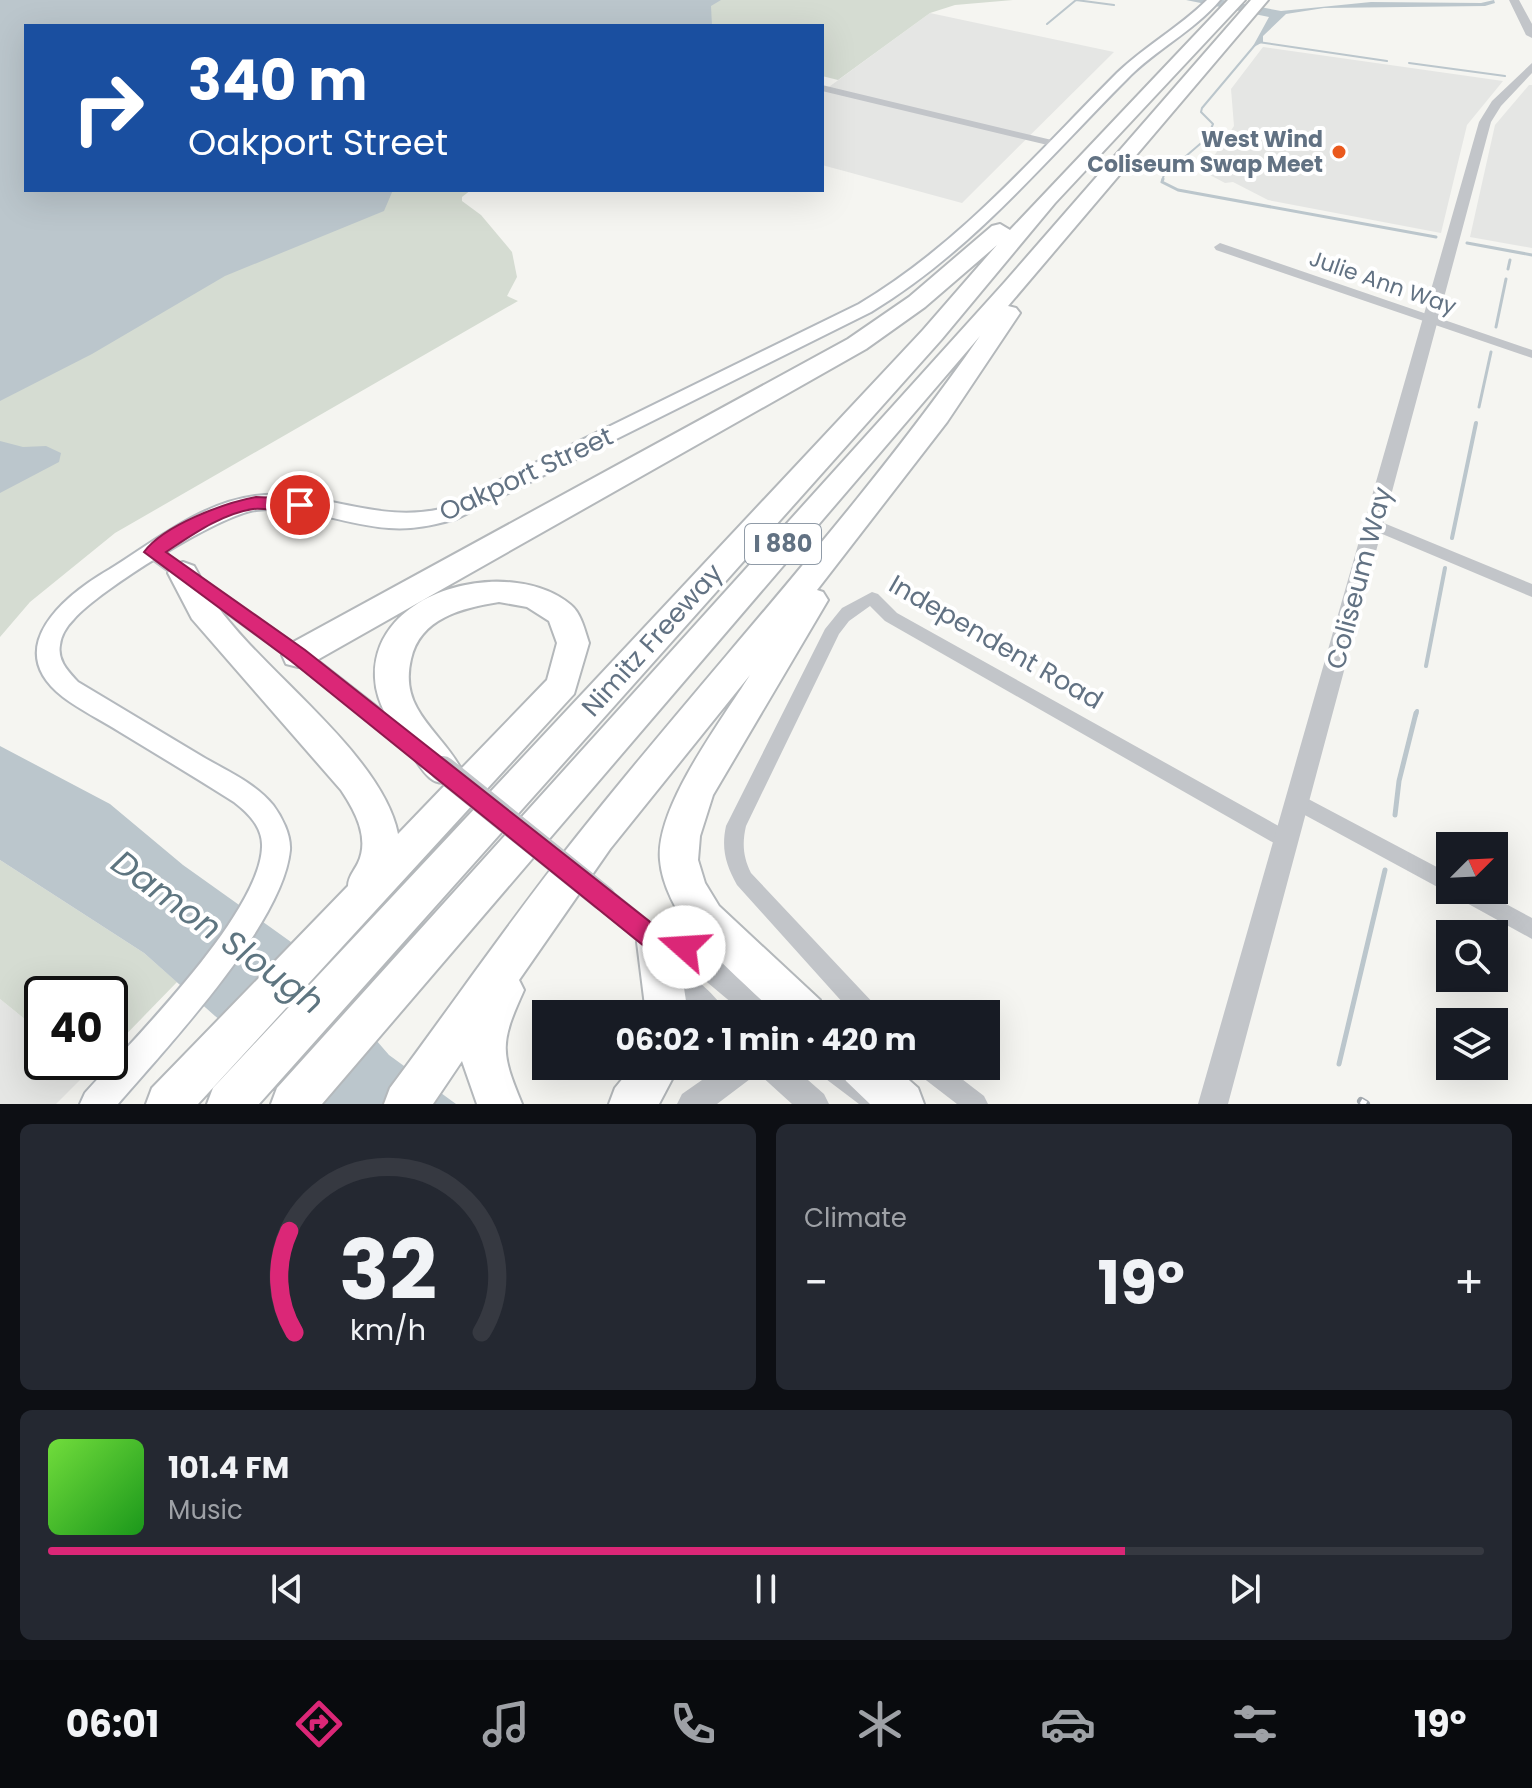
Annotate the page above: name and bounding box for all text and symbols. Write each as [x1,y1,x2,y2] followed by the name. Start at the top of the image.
[188,41,367,120] text: 340 m
[56,56,160,160] icon: right
[188,117,448,168] text: Oakport Street
[1087,124,1323,180] place label: West Wind Coliseum Swap Meet
[1330,143,1348,161] marker: West Wind Coliseum Swap Meet
[1305,243,1461,322] street label: Julie Ann Way
[433,418,619,530] street label: Oakport Street
[266,471,334,539] pin
[278,483,322,527] icon: arrive
[1317,483,1401,673] street label: Coliseum Way
[745,524,821,564] road number: I 880
[573,555,731,724] street label: Nimitz Freeway
[882,566,1110,718] street label: Independent Road
[1436,832,1508,904] north arrow
[1436,832,1508,1080] map controls
[102,838,334,1026] water label: Damon Slough
[642,905,726,989] position arrow
[1436,920,1508,992] button: search
[24,976,128,1080] speed limit sign: 40
[1436,1008,1508,1080] button: layers
[616,1018,916,1061] text: 06:02 · 1 min · 420 m
[804,1200,907,1236] text: Climate
[339,1212,437,1328] text: 32
[1097,1241,1185,1325] text: 19°
[804,1252,828,1313] text: −
[1454,1252,1484,1313] text: +
[350,1310,426,1350] text: km/h
[168,1446,289,1489] text: 101.4 FM
[168,1492,243,1528] text: Music
[265,1567,309,1611] icon: previous
[744,1567,788,1611] icon: pause
[1223,1567,1267,1611] icon: next
[291,1696,347,1752] icon: directions
[478,1696,534,1752] icon: music
[665,1696,721,1752] icon: phone
[852,1696,908,1752] icon: climate
[1040,1696,1096,1752] icon: car
[1227,1696,1283,1752] icon: filters
[66,1699,159,1750] text: 06:01
[1414,1699,1466,1750] text: 19°

